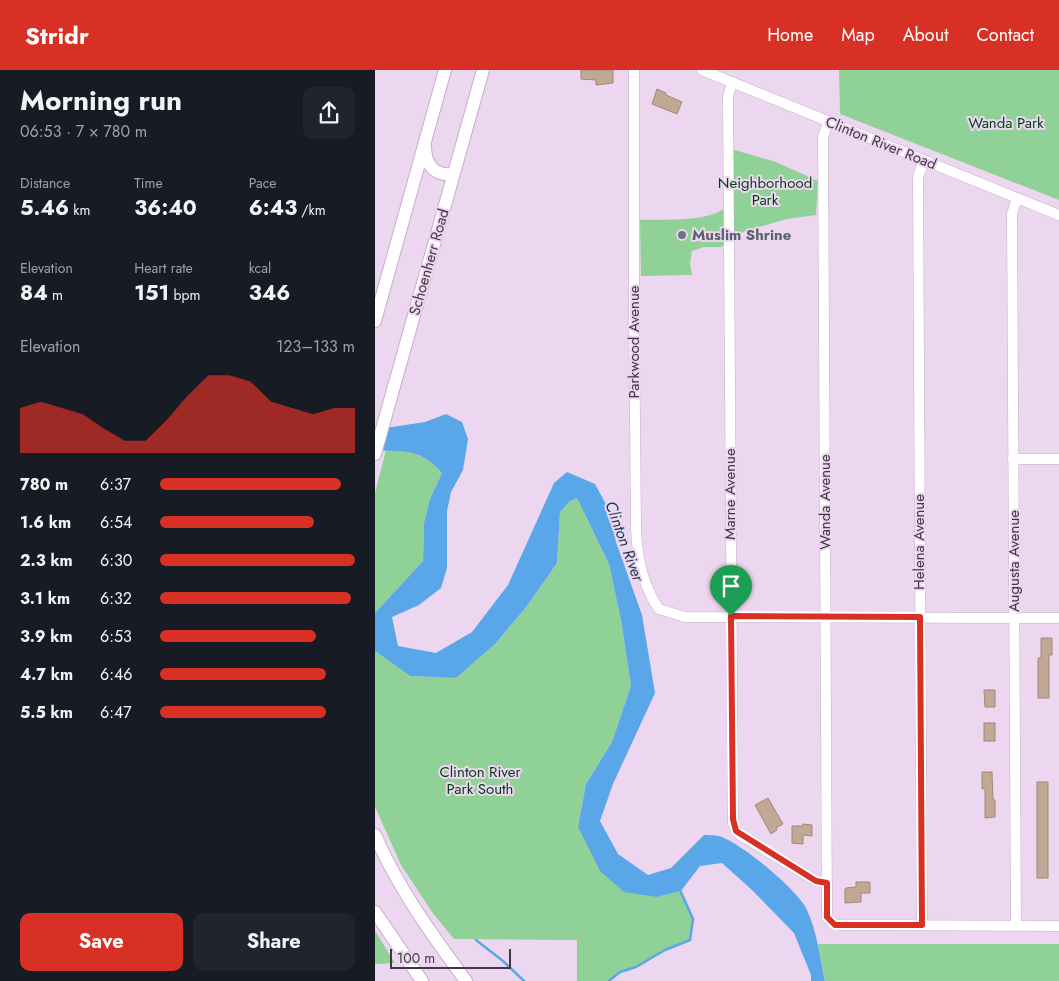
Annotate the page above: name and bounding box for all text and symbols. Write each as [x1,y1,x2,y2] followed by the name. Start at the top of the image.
[25,18,89,53] text: Stridr
[767,22,813,48] text: Home
[841,22,875,48] text: Map
[903,22,948,48] text: About
[976,22,1034,48] text: Contact
[20,80,182,121] text: Morning run
[303,87,355,139] button: share
[822,111,940,175] street label: Clinton River Road
[968,112,1044,134] park label: Wanda Park
[20,120,147,143] text: 06:53 · 7 × 780 m
[718,172,812,211] park label: Neighborhood Park
[20,173,70,193] text: Distance
[134,173,163,193] text: Time
[249,173,277,193] text: Pace
[20,193,69,223] text: 5.46
[134,193,197,223] text: 36:40
[249,193,297,223] text: 6:43
[69,200,90,220] text: km
[297,200,326,220] text: /km
[403,206,455,318] street label: Schoenherr Road
[692,224,792,246] place label: Muslim Shrine
[676,229,688,241] marker: Muslim Shrine
[20,258,73,278] text: Elevation
[134,258,193,278] text: Heart rate
[249,258,271,278] text: kcal
[20,278,48,308] text: 84
[134,278,169,308] text: 151
[249,278,290,308] text: 346
[48,285,63,305] text: m
[169,285,200,305] text: bpm
[623,285,645,399] street label: Parkwood Avenue
[20,335,80,358] text: Elevation
[276,335,355,358] text: 123–133 m
[719,448,741,540] street label: Marne Avenue
[814,454,836,550] street label: Wanda Avenue
[20,473,68,496] text: 780 m
[100,473,131,496] text: 6:37
[908,494,930,590] street label: Helena Avenue
[599,498,650,586] water label: Clinton River
[1003,510,1025,612] street label: Augusta Avenue
[20,511,71,534] text: 1.6 km
[100,511,132,534] text: 6:54
[20,549,73,572] text: 2.3 km
[100,549,132,572] text: 6:30
[710,565,752,616] pin
[717,572,745,600] icon: arrive
[20,587,70,610] text: 3.1 km
[100,587,132,610] text: 6:32
[20,625,73,648] text: 3.9 km
[100,625,132,648] text: 6:53
[20,663,73,686] text: 4.7 km
[100,663,133,686] text: 6:46
[20,701,73,724] text: 5.5 km
[100,701,132,724] text: 6:47
[439,761,521,800] park label: Clinton River Park South
[20,913,183,971] button: Save
[193,913,355,971] button: Share
[390,946,511,969] scale bar
[397,948,435,968] text: 100 m

